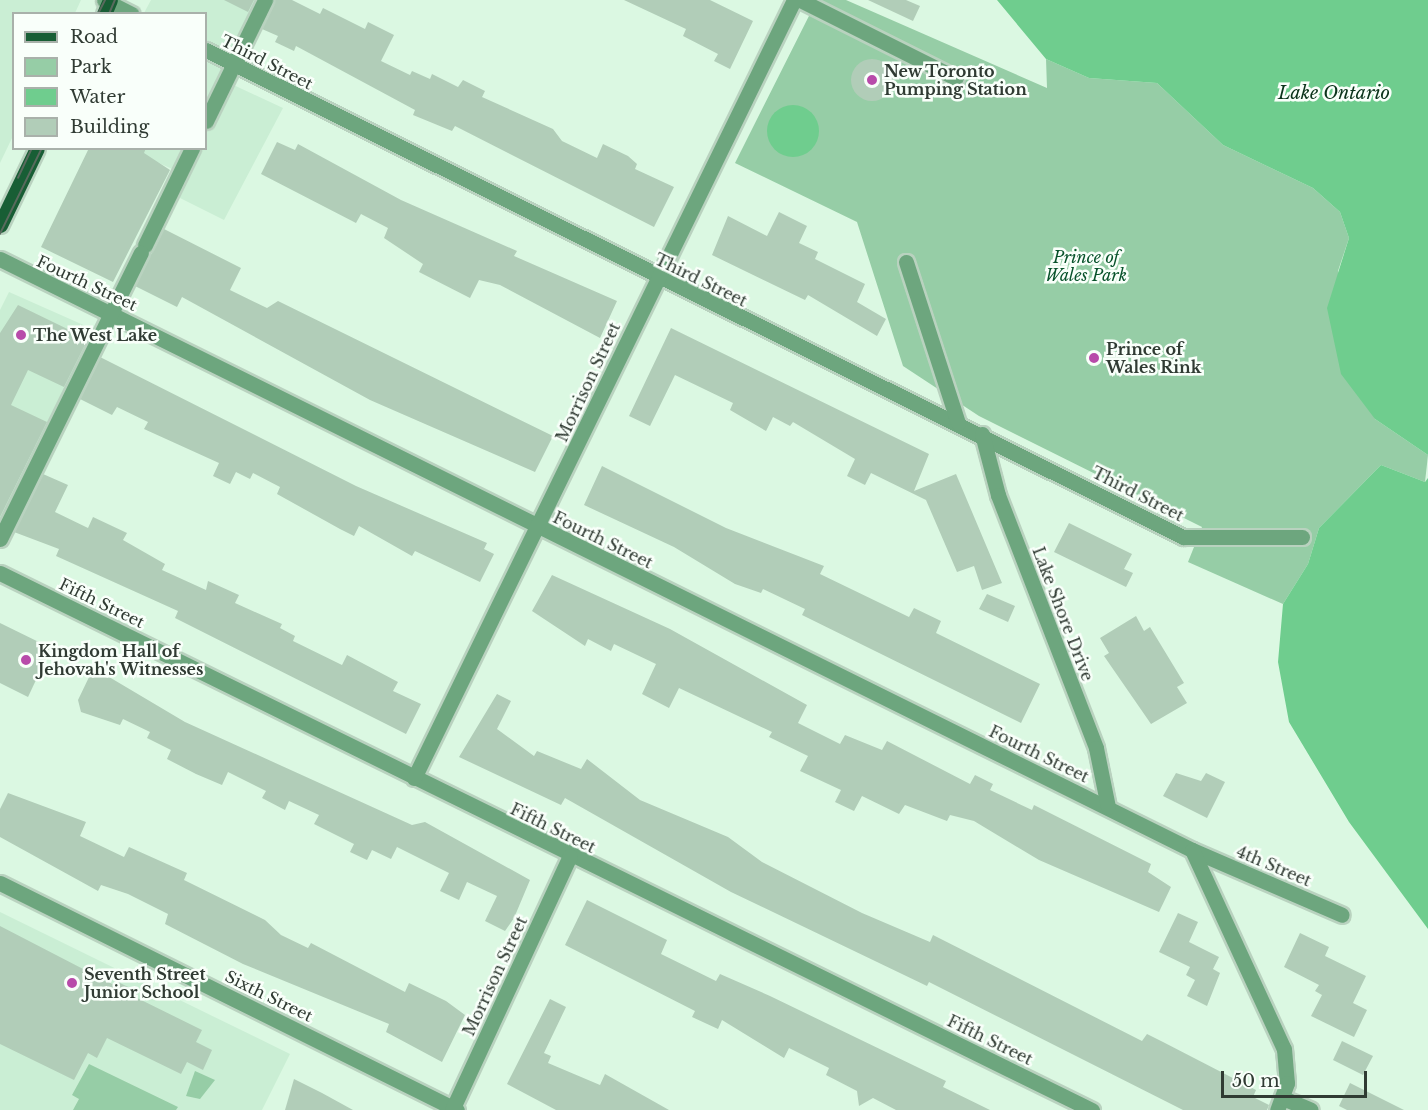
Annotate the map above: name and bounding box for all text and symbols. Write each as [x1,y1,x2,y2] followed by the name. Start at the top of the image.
[12,12,207,150] legend
[70,26,118,48] text: Road
[218,31,316,93] street label: Third Street
[70,56,112,78] text: Park
[884,61,1027,99] place label: New Toronto Pumping Station
[865,73,879,87] marker: New Toronto Pumping Station
[1278,82,1390,104] water label: Lake Ontario
[70,86,125,108] text: Water
[70,116,149,138] text: Building
[1045,247,1127,285] park label: Prince of Wales Park
[652,249,750,311] street label: Third Street
[34,251,140,315] street label: Fourth Street
[552,319,624,445] street label: Morrison Street
[33,325,158,345] place label: The West Lake
[14,328,28,342] marker: The West Lake
[1106,339,1201,377] place label: Prince of Wales Rink
[1087,351,1101,365] marker: Prince of Wales Rink
[1089,463,1187,525] street label: Third Street
[550,508,656,572] street label: Fourth Street
[1029,544,1097,684] street label: Lake Shore Drive
[56,574,148,632] street label: Fifth Street
[38,641,204,679] place label: Kingdom Hall of Jehovah's Witnesses
[19,653,33,667] marker: Kingdom Hall of Jehovah's Witnesses
[986,722,1092,786] street label: Fourth Street
[507,799,599,857] street label: Fifth Street
[1234,842,1314,890] street label: 4th Street
[459,913,531,1039] street label: Morrison Street
[84,964,206,1002] place label: Seventh Street Junior School
[222,966,316,1026] street label: Sixth Street
[65,976,79,990] marker: Seventh Street Junior School
[944,1011,1036,1069] street label: Fifth Street
[1224,1059,1370,1097] scale bar
[1232,1070,1280,1092] text: 50 m

